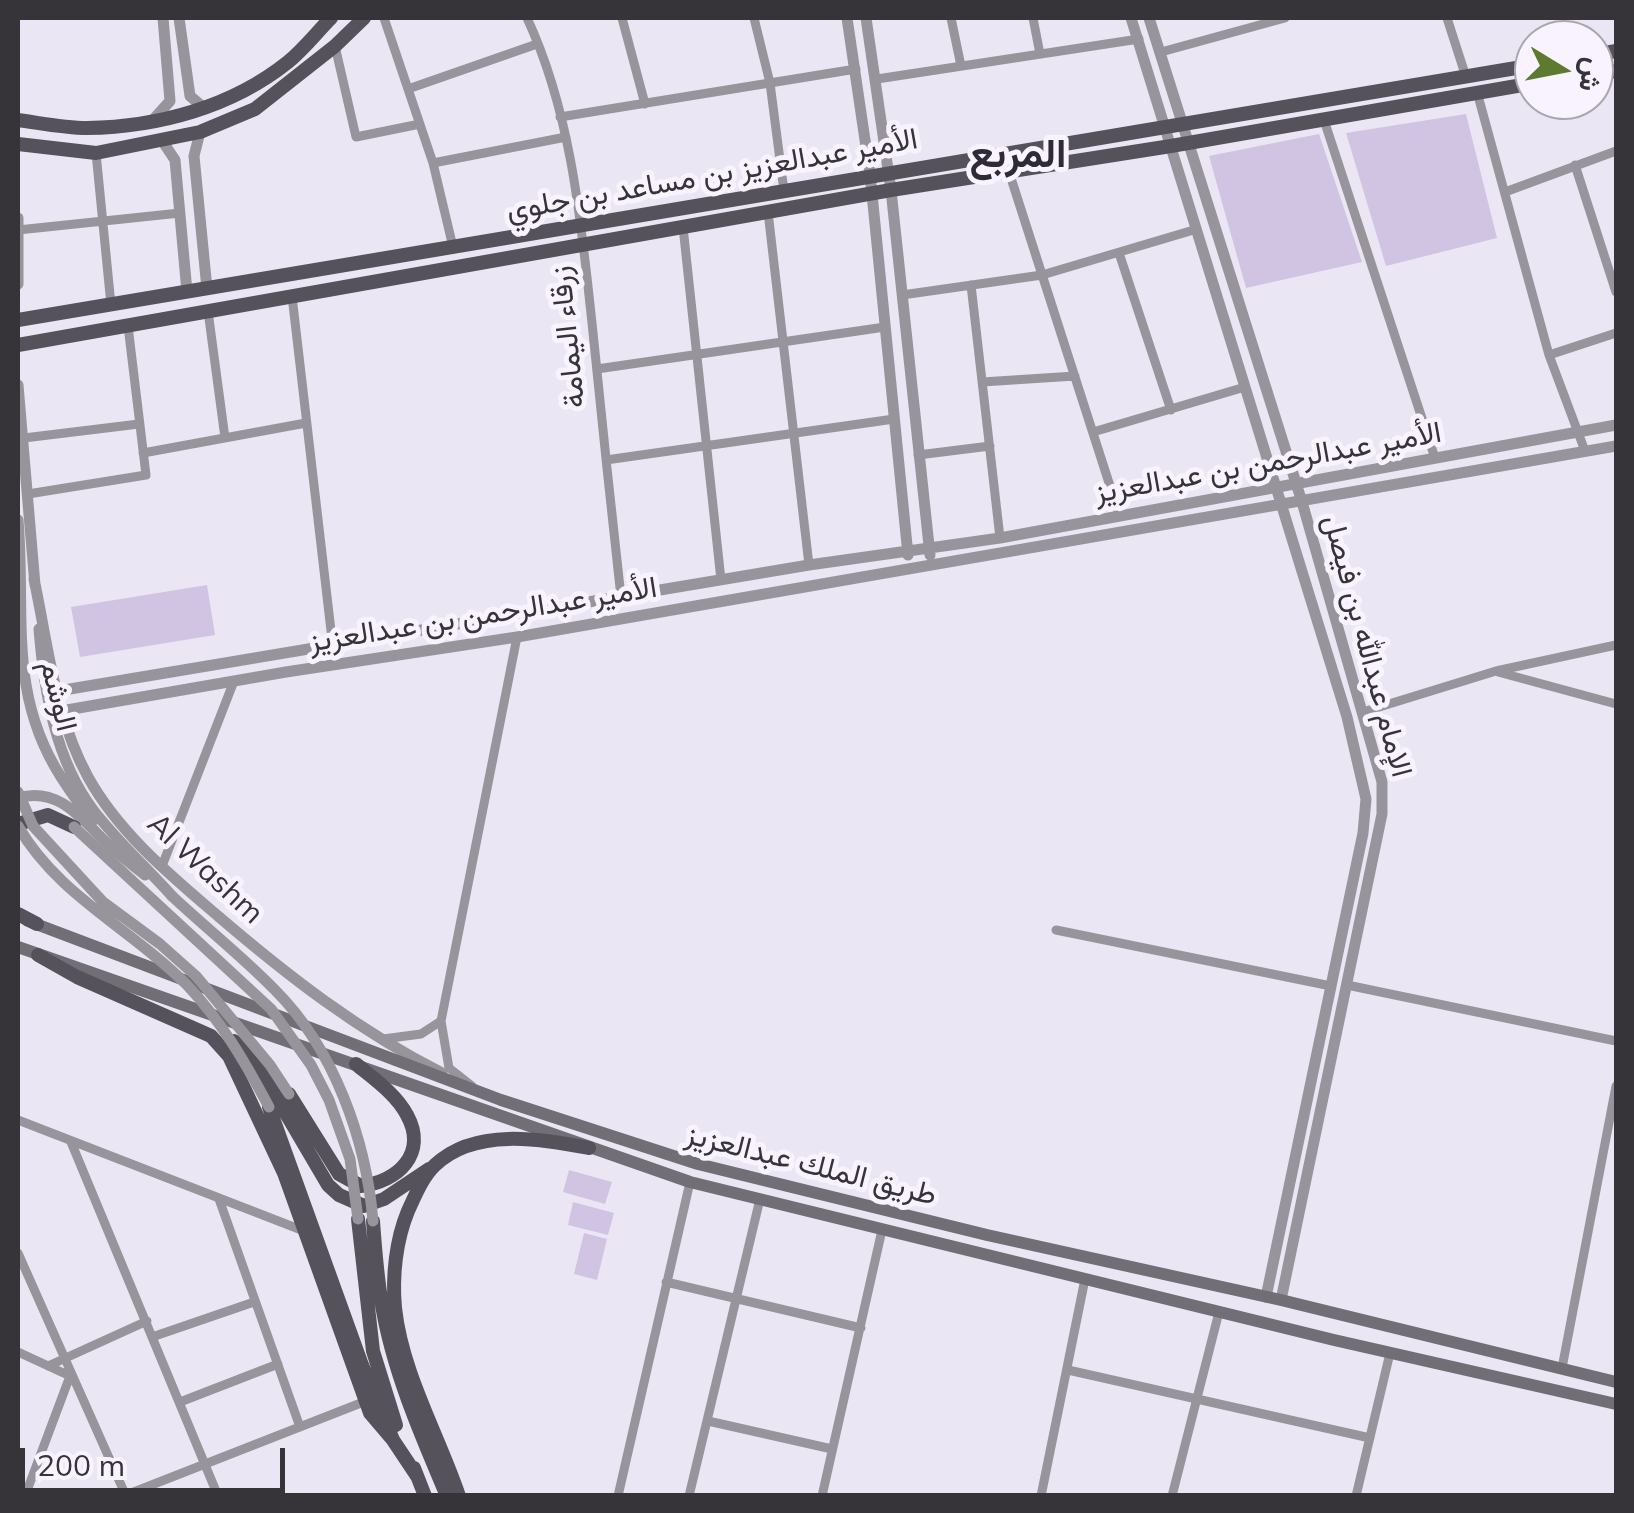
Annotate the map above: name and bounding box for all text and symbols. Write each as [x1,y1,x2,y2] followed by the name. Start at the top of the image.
[1514,20,1614,120] north arrow
[1572,55,1612,95] text: ش
[504,121,920,229] street label: الأمير عبدالعزيز بن مساعد بن جلوي
[970,131,1066,179] district label: المربع
[543,264,593,410] street label: زرقاء اليمامة
[1092,415,1444,511] street label: الأمير عبدالرحمن بن عبدالعزيز
[1315,511,1419,781] street label: الإمام عبدالله بن فيصل
[307,570,659,660] street label: الأمير عبدالرحمن بن عبدالعزيز
[32,657,84,735] street label: الوشم
[140,806,270,932] street label: Al Washm
[682,1116,940,1214] street label: طريق الملك عبدالعزيز
[25,1428,290,1490] scale bar
[37,1446,125,1484] text: 200 m

